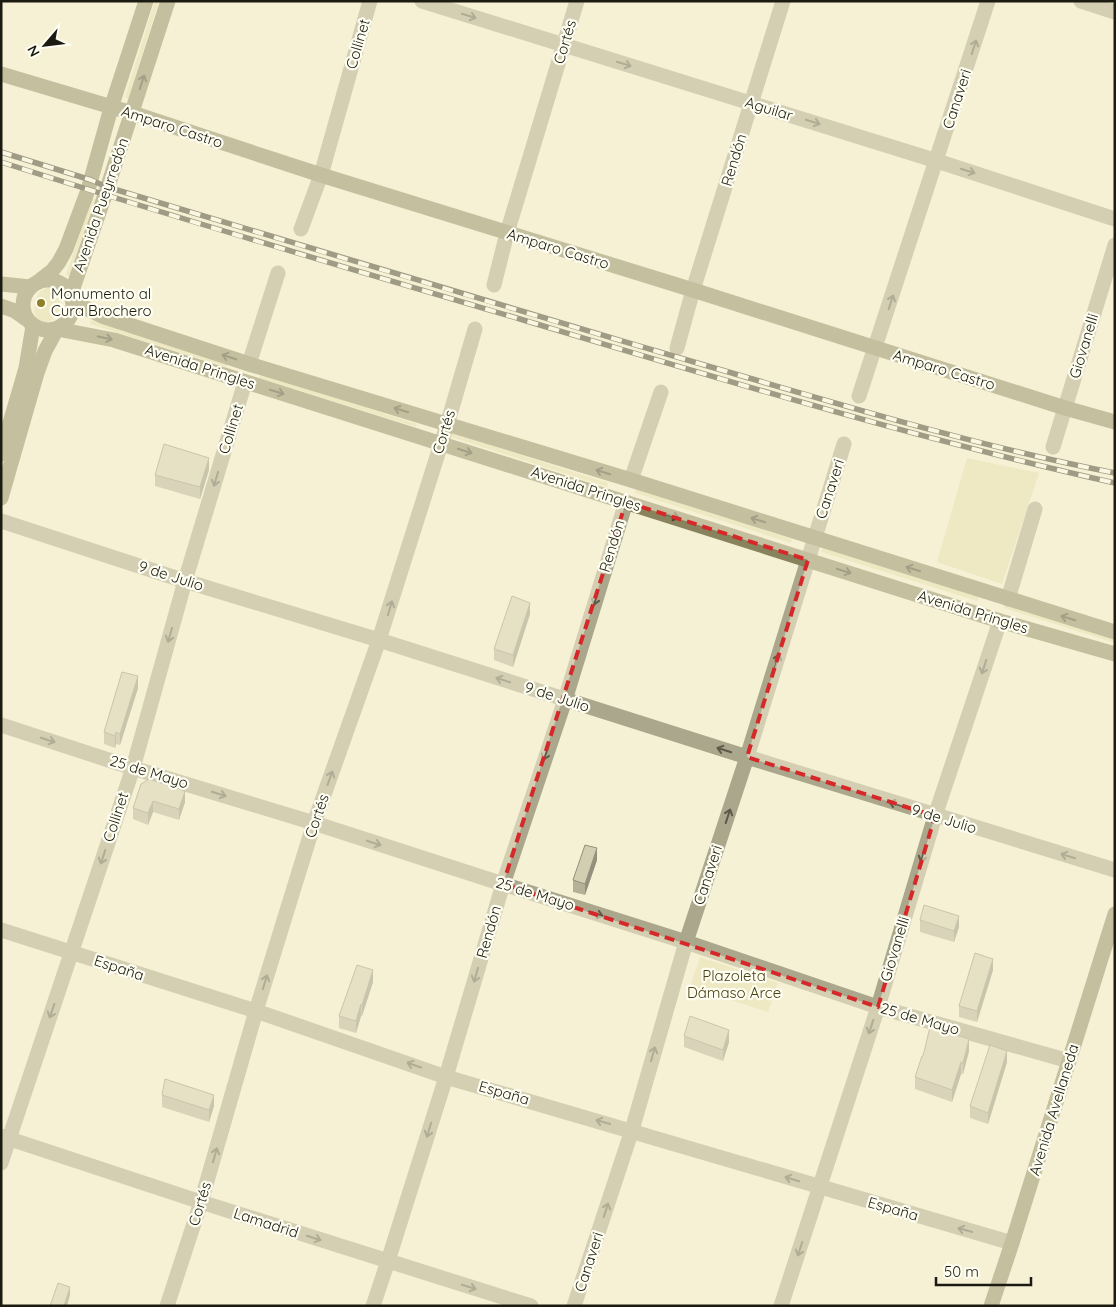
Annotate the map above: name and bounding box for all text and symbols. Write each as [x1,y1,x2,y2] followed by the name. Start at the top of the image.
[460,11,476,21] one-way arrow
[341,17,374,71] street label: Collinet
[549,17,580,66] street label: Cortés
[20,20,70,70] north arrow
[969,40,979,56] one-way arrow
[23,42,44,60] text: N
[616,59,632,69] one-way arrow
[938,67,975,131] street label: Canaveri
[137,74,147,90] one-way arrow
[743,92,796,125] street label: Aguilar
[119,101,225,152] street label: Amparo Castro
[804,118,820,128] one-way arrow
[717,131,750,188] street label: Rendón
[69,135,132,274] street label: Avenida Pueyrredón
[959,166,975,176] one-way arrow
[505,224,611,273] street label: Amparo Castro
[51,284,152,320] place label: Monumento al Cura Brochero
[887,294,896,310] one-way arrow
[35,297,47,309] marker: Monumento al Cura Brochero
[1065,311,1102,381] street label: Giovanelli
[97,334,113,343] one-way arrow
[143,340,258,393] street label: Avenida Pringles
[891,345,997,394] street label: Amparo Castro
[221,352,237,361] one-way arrow
[269,387,285,397] one-way arrow
[214,402,247,456] street label: Collinet
[393,405,409,415] one-way arrow
[428,407,459,456] street label: Cortés
[457,446,473,456] one-way arrow
[811,457,848,521] street label: Canaveri
[529,462,644,515] street label: Avenida Pringles
[596,466,612,476] one-way arrow
[210,470,220,486] one-way arrow
[664,512,680,522] one-way arrow
[751,514,767,524] one-way arrow
[595,517,628,574] street label: Rendón
[136,556,206,595] street label: 9 de Julio
[906,563,922,573] one-way arrow
[835,567,851,576] one-way arrow
[916,586,1031,637] street label: Avenida Pringles
[590,590,600,606] one-way arrow
[385,600,395,616] one-way arrow
[1061,612,1077,622] one-way arrow
[165,626,174,642] one-way arrow
[772,653,782,669] one-way arrow
[979,659,988,675] one-way arrow
[495,674,511,684] one-way arrow
[522,677,592,716] street label: 9 de Julio
[39,736,55,745] one-way arrow
[541,745,551,761] one-way arrow
[716,745,732,755] one-way arrow
[108,751,191,792] street label: 25 de Mayo
[326,770,335,786] one-way arrow
[99,790,132,844] street label: Collinet
[211,790,227,800] one-way arrow
[300,791,333,840] street label: Cortés
[888,798,904,808] one-way arrow
[909,800,979,837] street label: 9 de Julio
[723,808,733,824] one-way arrow
[366,838,382,848] one-way arrow
[689,843,726,907] street label: Canaveri
[918,847,927,863] one-way arrow
[98,849,107,865] one-way arrow
[1060,851,1076,861] one-way arrow
[494,873,577,914] street label: 25 de Mayo
[472,903,505,960] street label: Rendón
[587,909,603,919] one-way arrow
[876,914,913,984] street label: Giovanelli
[92,951,147,985] street label: España
[471,966,480,982] one-way arrow
[687,966,781,1002] park label: Plazoleta Dámaso Arce
[261,975,270,991] one-way arrow
[878,998,962,1039] street label: 25 de Mayo
[47,1003,56,1019] one-way arrow
[866,1019,876,1035] one-way arrow
[1024,1042,1083,1178] street label: Avenida Avellaneda
[649,1047,659,1063] one-way arrow
[406,1060,422,1070] one-way arrow
[477,1076,532,1109] street label: España
[595,1117,611,1127] one-way arrow
[424,1122,434,1138] one-way arrow
[210,1148,220,1164] one-way arrow
[784,1174,800,1184] one-way arrow
[184,1179,215,1228] street label: Cortés
[866,1192,921,1225] street label: España
[601,1202,611,1218] one-way arrow
[231,1203,301,1242] street label: Lamadrid
[957,1224,973,1234] one-way arrow
[570,1230,607,1294] street label: Canaveri
[306,1234,322,1243] one-way arrow
[795,1240,804,1256] one-way arrow
[936,1254,1031,1286] scale bar
[944,1262,979,1281] text: 50 m
[461,1282,477,1292] one-way arrow

